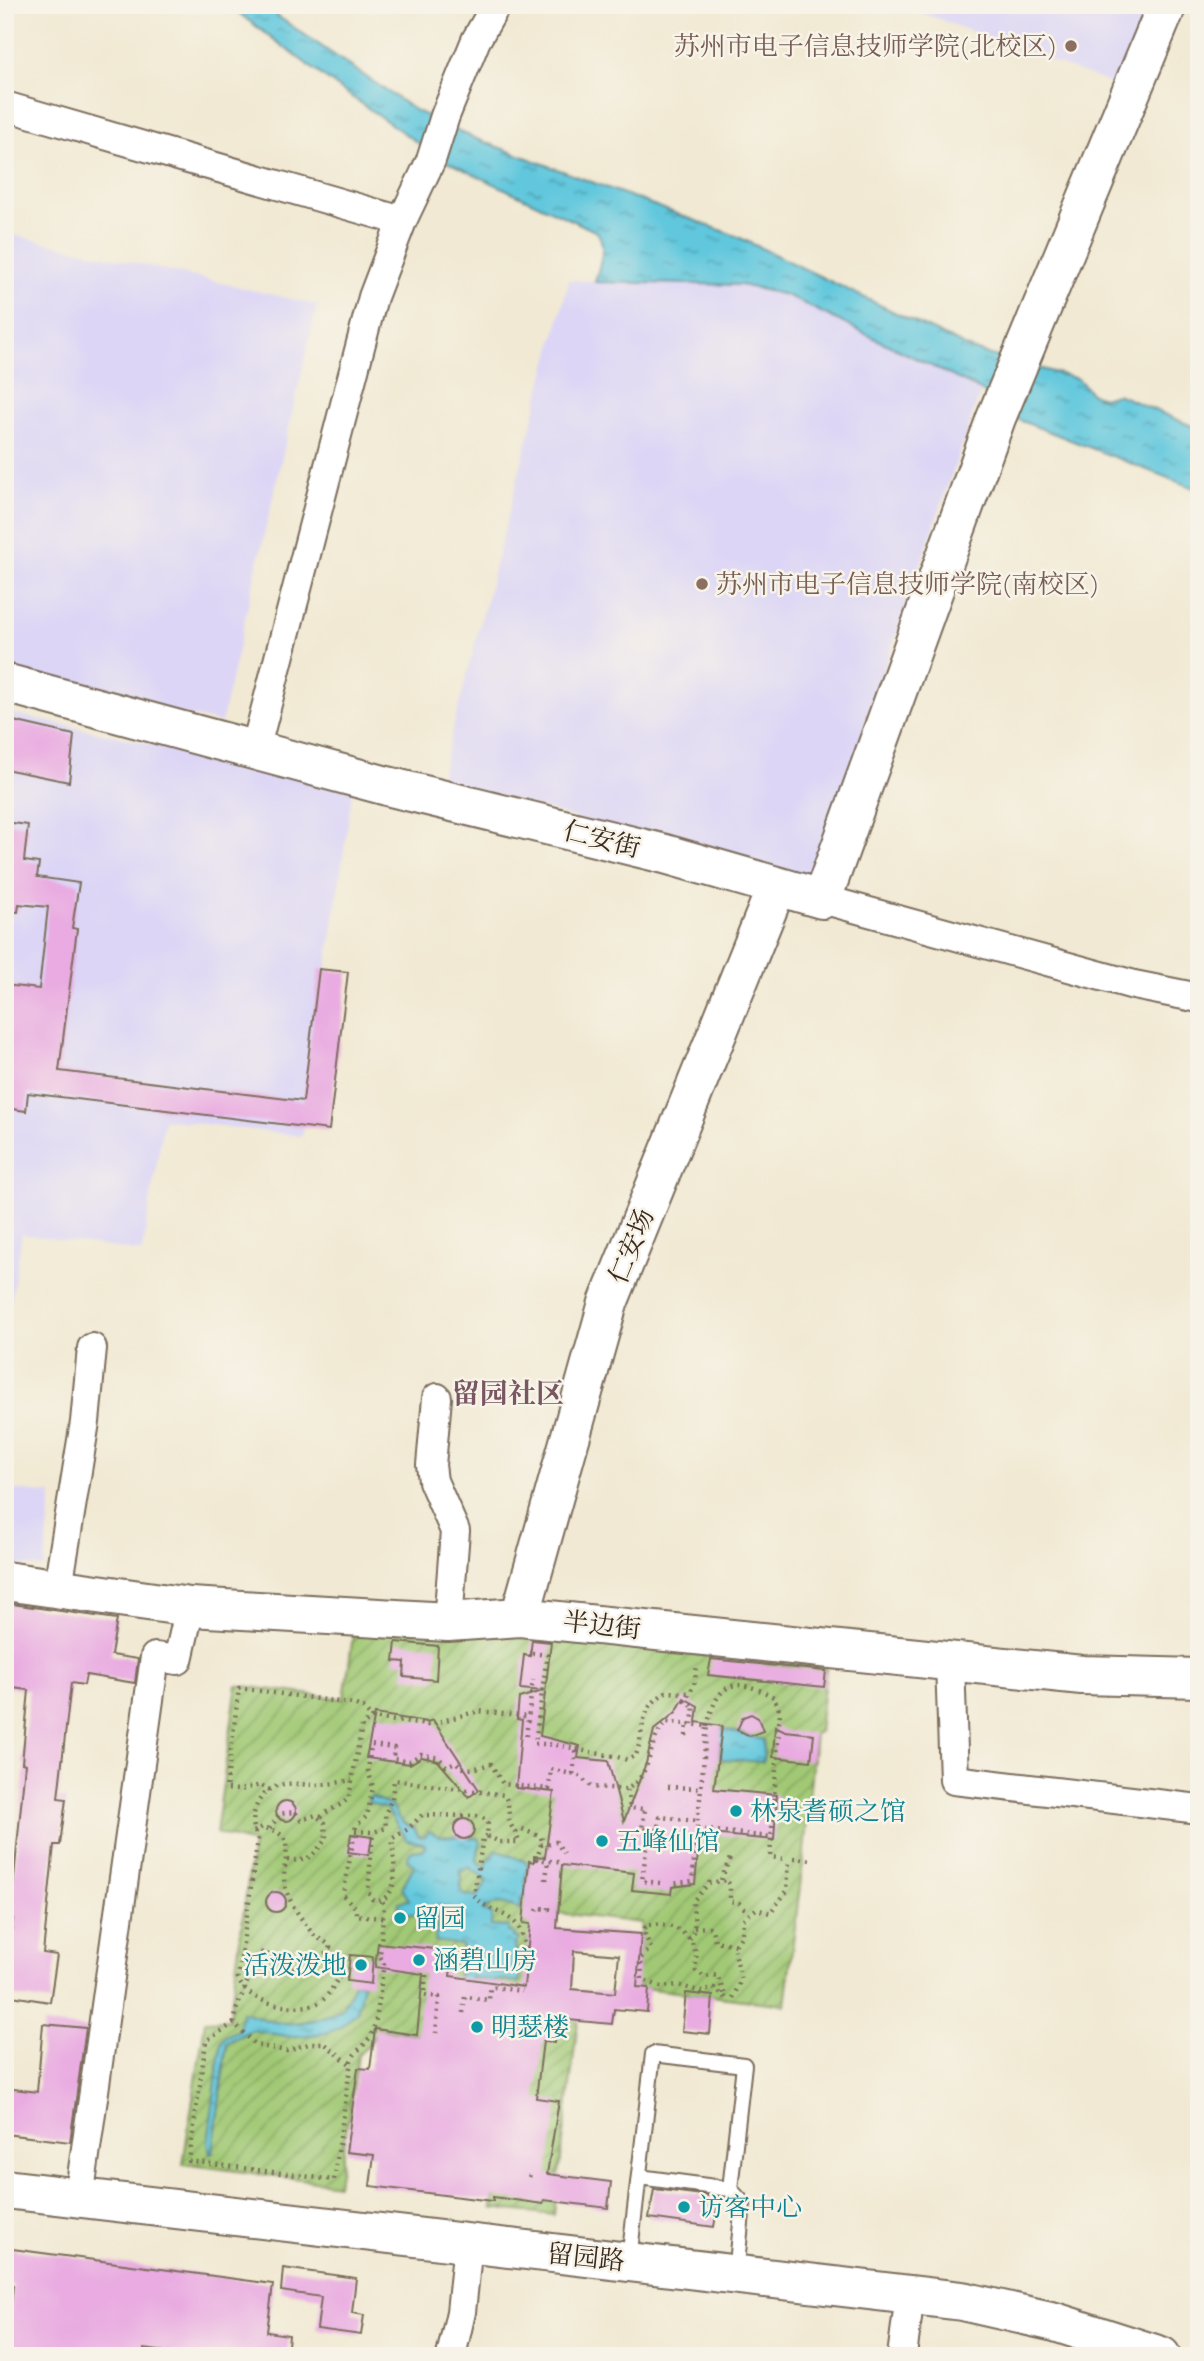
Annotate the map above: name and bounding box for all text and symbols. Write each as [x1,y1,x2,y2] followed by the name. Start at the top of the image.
[674,32,1057,61] place label: 苏州市电子信息技师学院(北校区)
[1063,38,1079,54] marker: 苏州市电子信息技师学院(北校区)
[716,570,1099,599] place label: 苏州市电子信息技师学院(南校区)
[694,576,710,592] marker: 苏州市电子信息技师学院(南校区)
[561,817,643,863] street label: 仁安街
[604,1205,660,1288] street label: 仁安场
[452,1379,564,1410] district label: 留园社区
[562,1608,642,1644] street label: 半边街
[750,1798,906,1826] place label: 林泉耆硕之馆
[728,1803,744,1819] marker: 林泉耆硕之馆
[616,1828,720,1856] place label: 五峰仙馆
[594,1833,610,1849] marker: 五峰仙馆
[414,1905,466,1933] place label: 留园
[392,1910,408,1926] marker: 留园
[433,1946,537,1975] place label: 涵碧山房
[243,1952,347,1980] place label: 活泼泼地
[411,1952,427,1968] marker: 涵碧山房
[353,1957,369,1973] marker: 活泼泼地
[491,2014,569,2042] place label: 明瑟楼
[469,2019,485,2035] marker: 明瑟楼
[698,2194,802,2222] place label: 访客中心
[676,2199,692,2215] marker: 访客中心
[546,2240,626,2276] street label: 留园路

